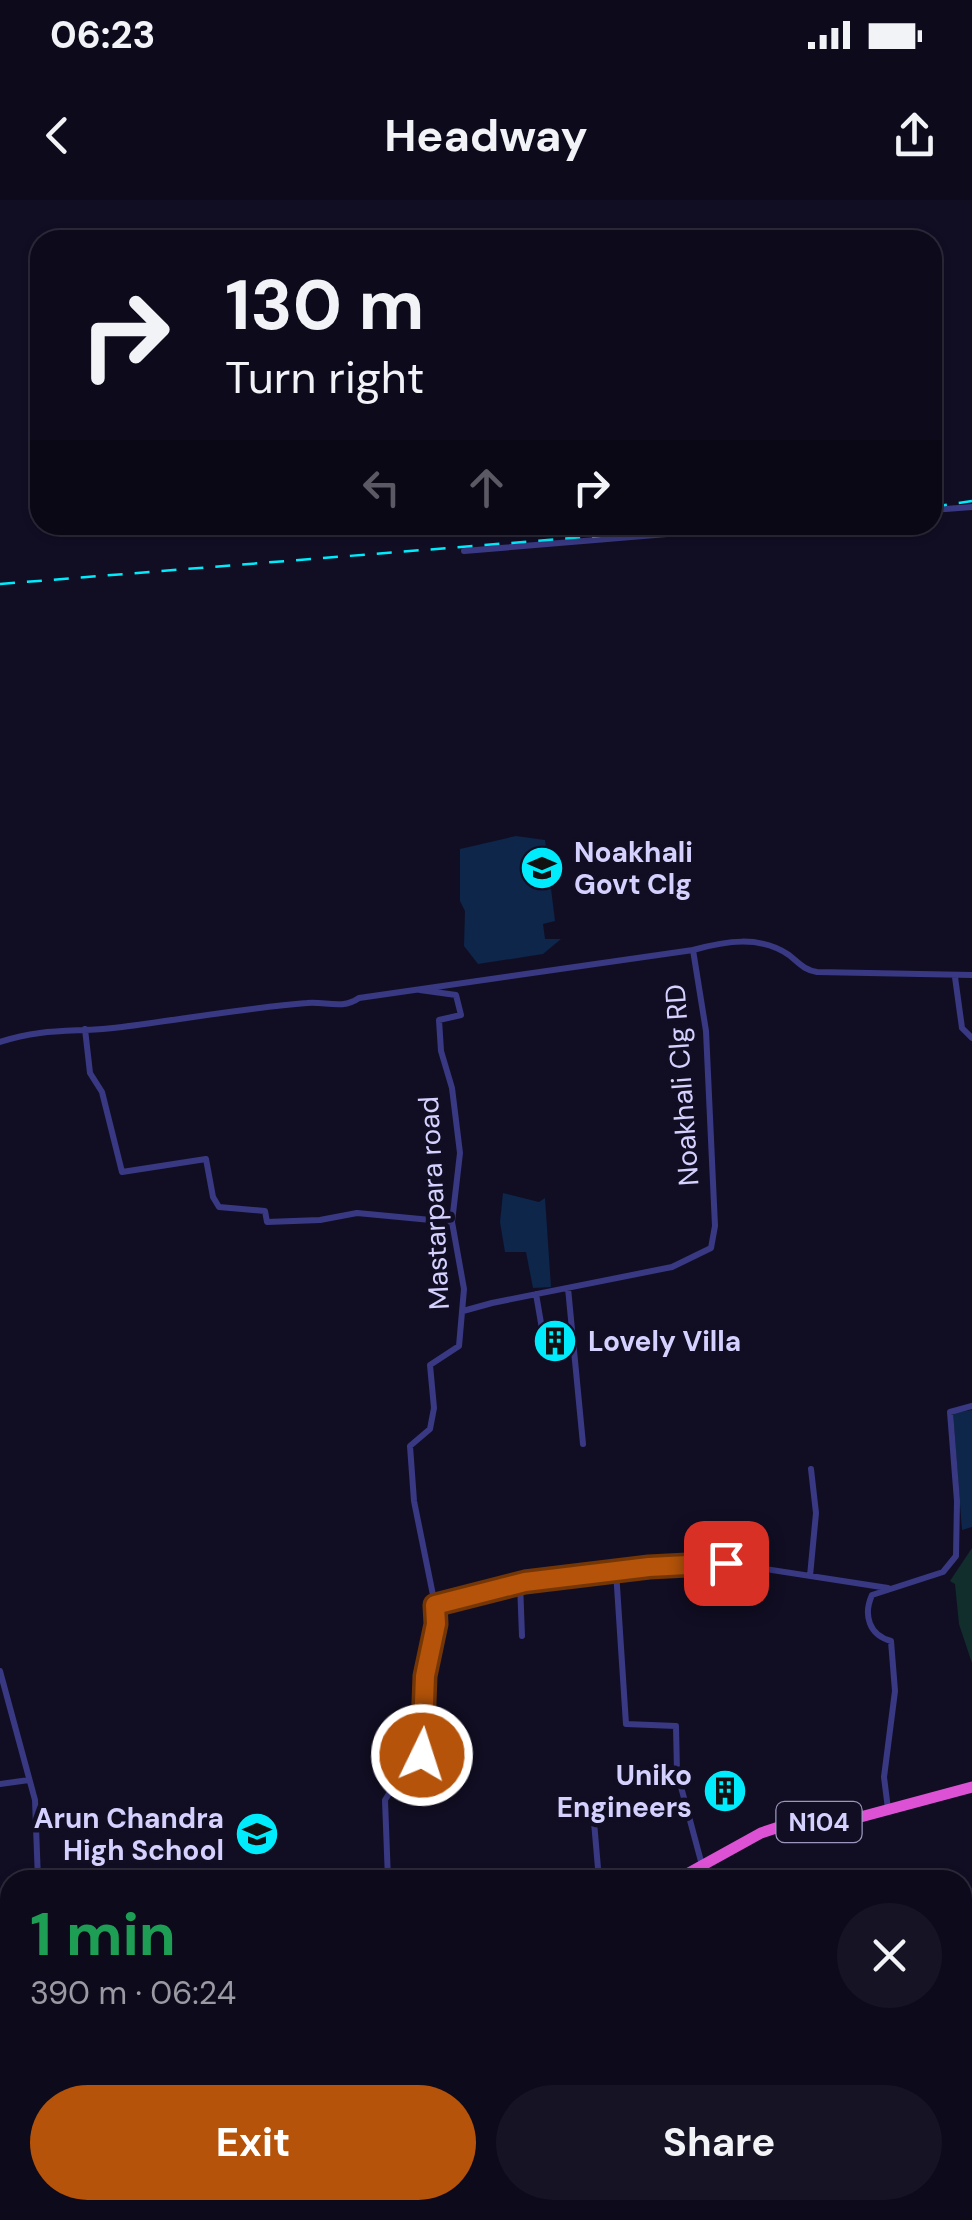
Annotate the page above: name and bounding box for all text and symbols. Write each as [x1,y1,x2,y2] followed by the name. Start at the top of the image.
[50,10,155,60] text: 06:23
[384,106,588,165] text: Headway
[30,108,85,163] icon: back
[887,108,942,163] icon: share
[225,260,424,351] text: 130 m
[60,270,190,400] icon: right
[225,348,424,407] text: Turn right
[354,460,409,515] icon: left
[459,460,514,515] icon: ahead
[564,460,619,515] icon: right
[574,834,693,903] place label: Noakhali Govt Clg
[519,845,565,891] school or university icon: Noakhali Govt Clg
[656,983,708,1187] street label: Noakhali Clg RD
[410,1095,458,1311] street label: Mastarpara road
[532,1318,578,1364] building icon: Lovely Villa
[588,1323,741,1360] place label: Lovely Villa
[684,1521,769,1606] pin
[699,1536,754,1591] icon: arrive
[370,1703,474,1807] position arrow
[557,1757,692,1826] place label: Uniko Engineers
[702,1768,748,1814] building icon: Uniko Engineers
[34,1800,224,1869] place label: Arun Chandra High School
[776,1802,862,1842] road number: N104
[234,1811,280,1857] school or university icon: Arun Chandra High School
[30,1895,176,1974] text: 1 min
[837,1903,942,2008] button: close
[30,1972,236,2014] text: 390 m · 06:24
[30,2085,476,2200] button: Exit
[496,2085,942,2200] button: Share

